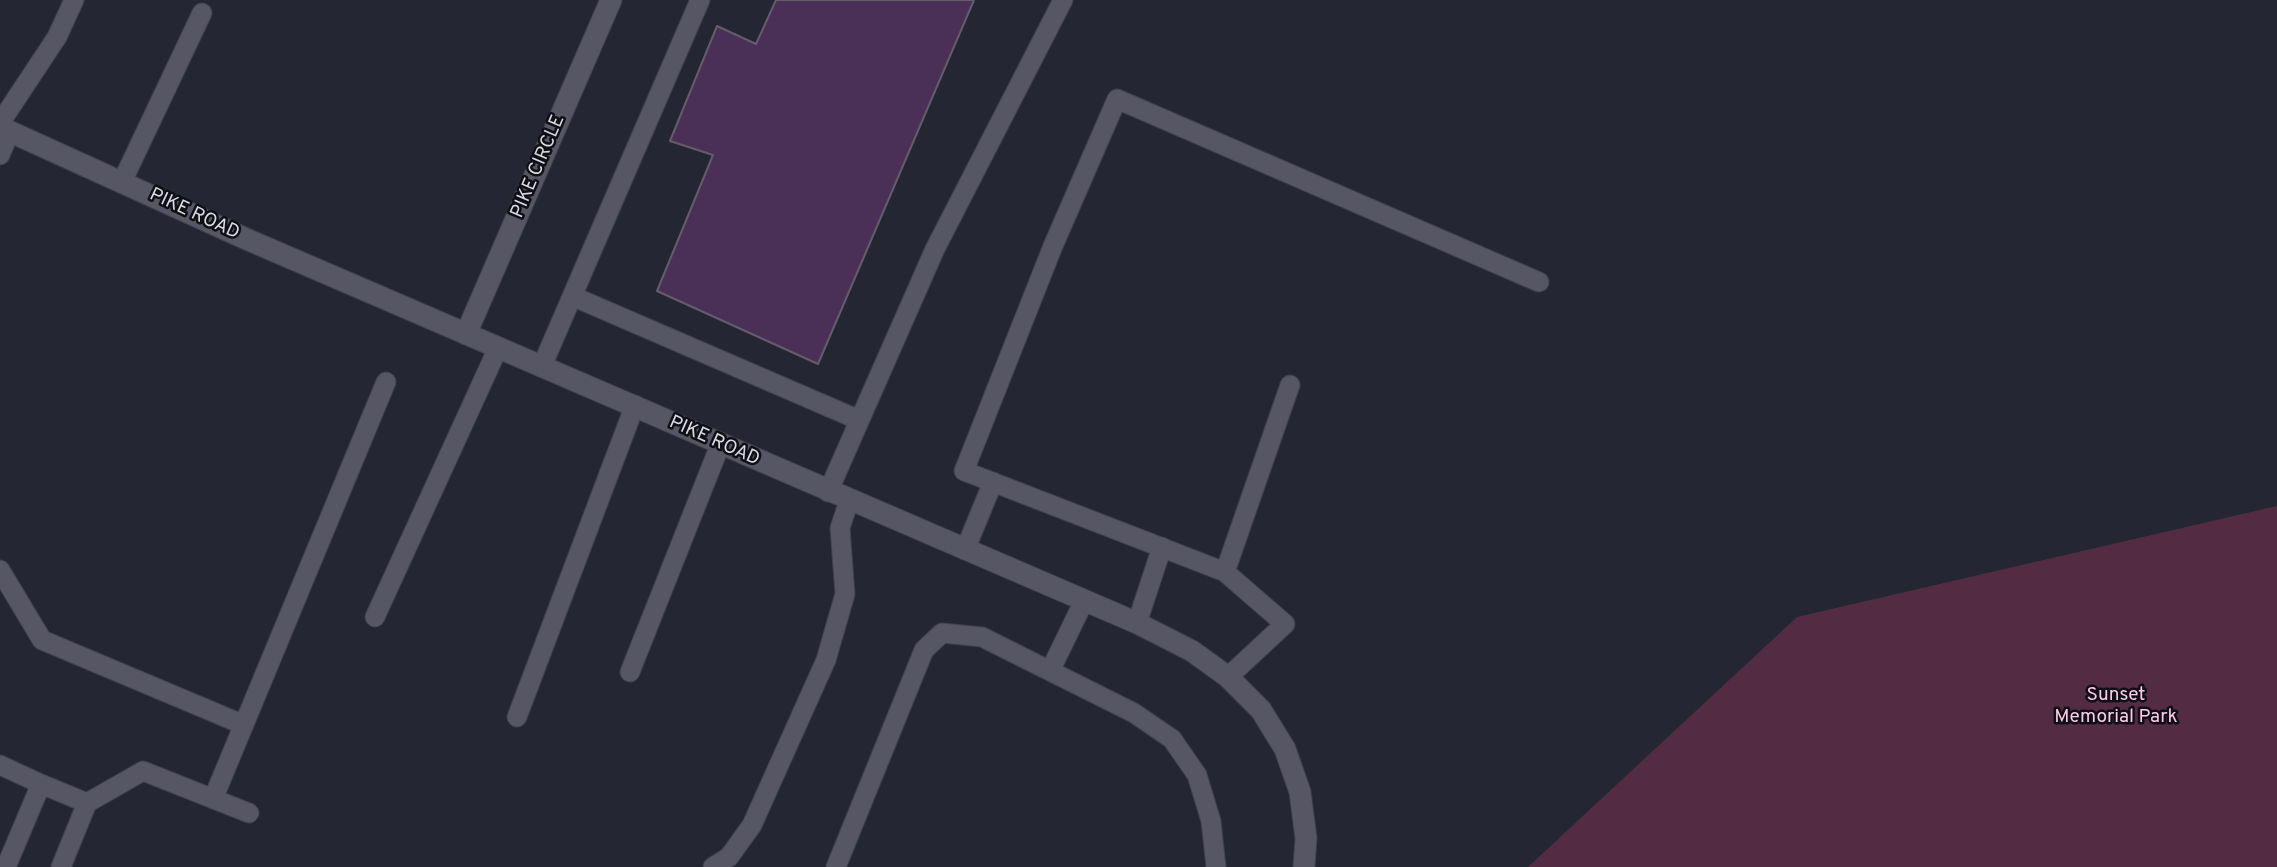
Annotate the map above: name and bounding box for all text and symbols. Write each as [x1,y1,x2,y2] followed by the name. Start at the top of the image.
[507,112,571,222] street label: PIKE CIRCLE
[145,184,243,246] street label: PIKE ROAD
[665,412,763,472] street label: PIKE ROAD
[2054,685,2178,729] park label: Sunset Memorial Park

